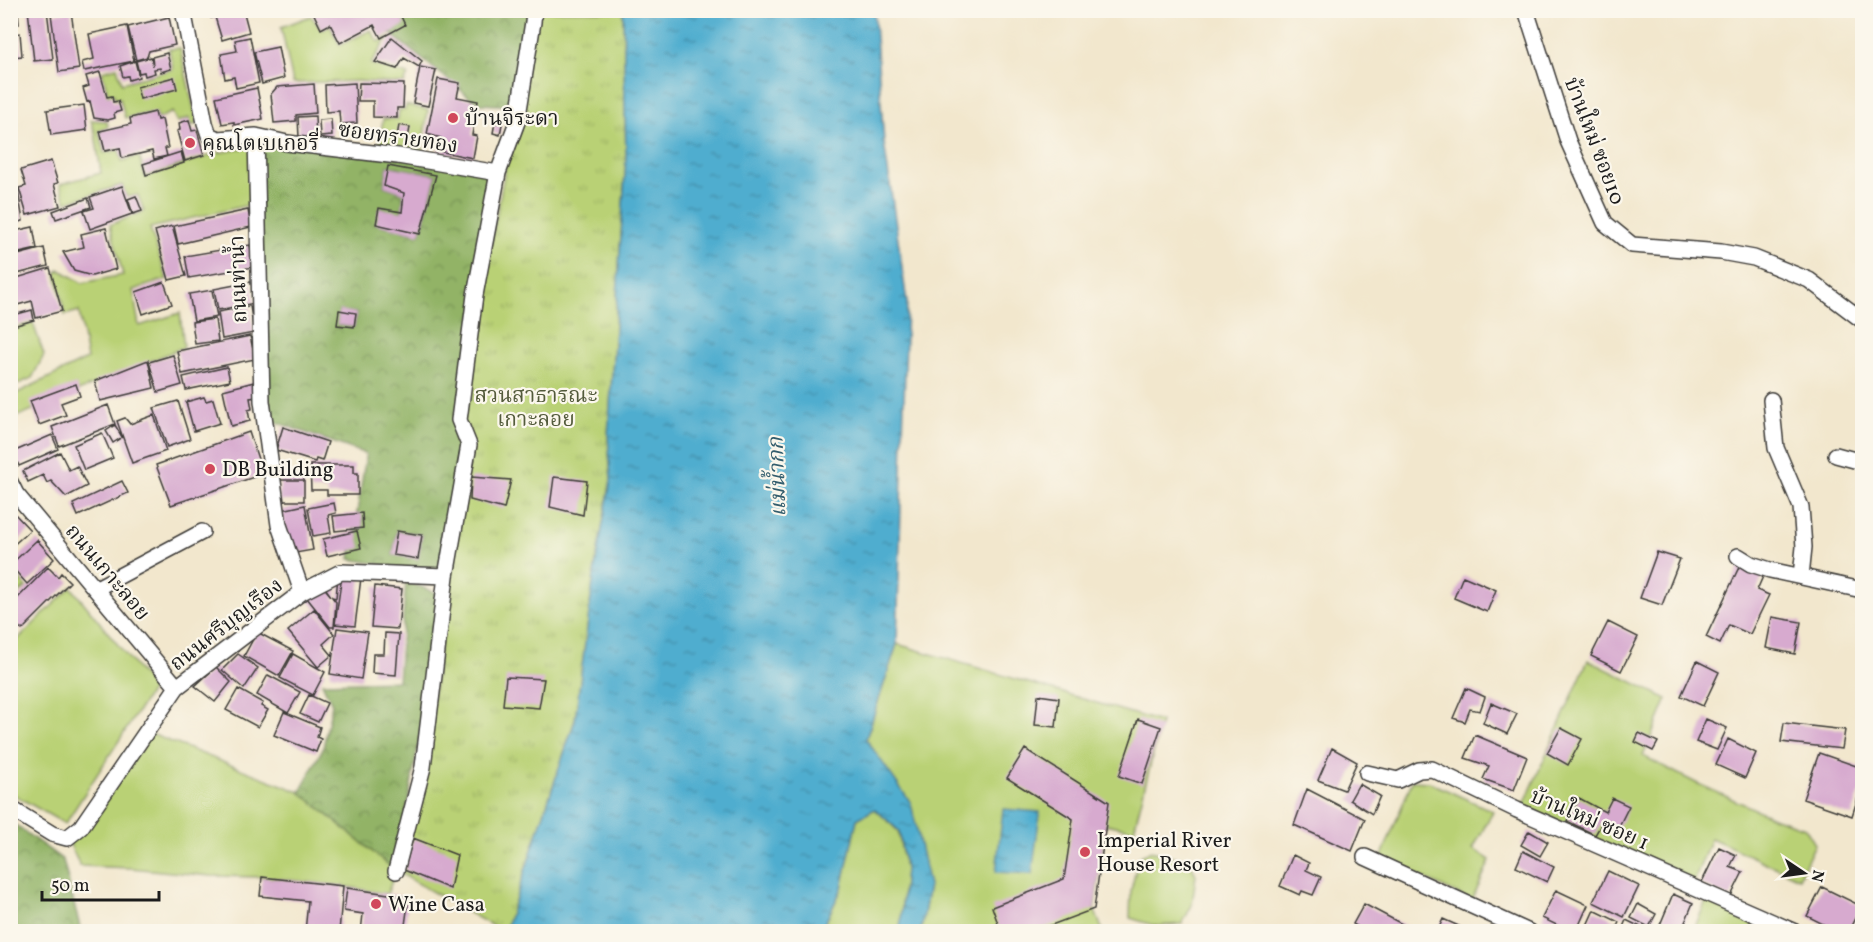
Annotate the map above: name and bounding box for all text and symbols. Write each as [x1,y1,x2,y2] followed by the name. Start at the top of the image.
[1556,73,1633,209] street label: บ้านใหม่ ซอย10
[465,105,559,134] place label: บ้านจิระดา
[446,111,460,125] marker: บ้านจิระดา
[336,116,460,161] street label: ซอยทรายทอง
[202,127,319,159] place label: คุณโตเบเกอรี่
[183,136,197,150] marker: คุณโตเบเกอรี่
[220,235,256,323] street label: ถนนท่าน้ำ
[475,382,597,435] park label: สวนสาธารณะ เกาะลอย
[759,436,795,518] water label: แม่น้ำกก
[222,456,334,485] place label: DB Building
[203,462,217,476] marker: DB Building
[58,518,156,628] street label: ถนนเกาะลอย
[164,572,290,679] street label: ถนนศรีบุญเรือง
[1526,781,1654,858] street label: บ้านใหม่ ซอย 1
[1097,827,1232,880] place label: Imperial River House Resort
[1774,843,1834,903] north arrow
[1078,845,1092,859] marker: Imperial River House Resort
[42,864,159,902] scale bar
[1805,868,1829,884] text: N
[51,874,90,899] text: 50 m
[388,891,485,920] place label: Wine Casa
[369,897,383,911] marker: Wine Casa

